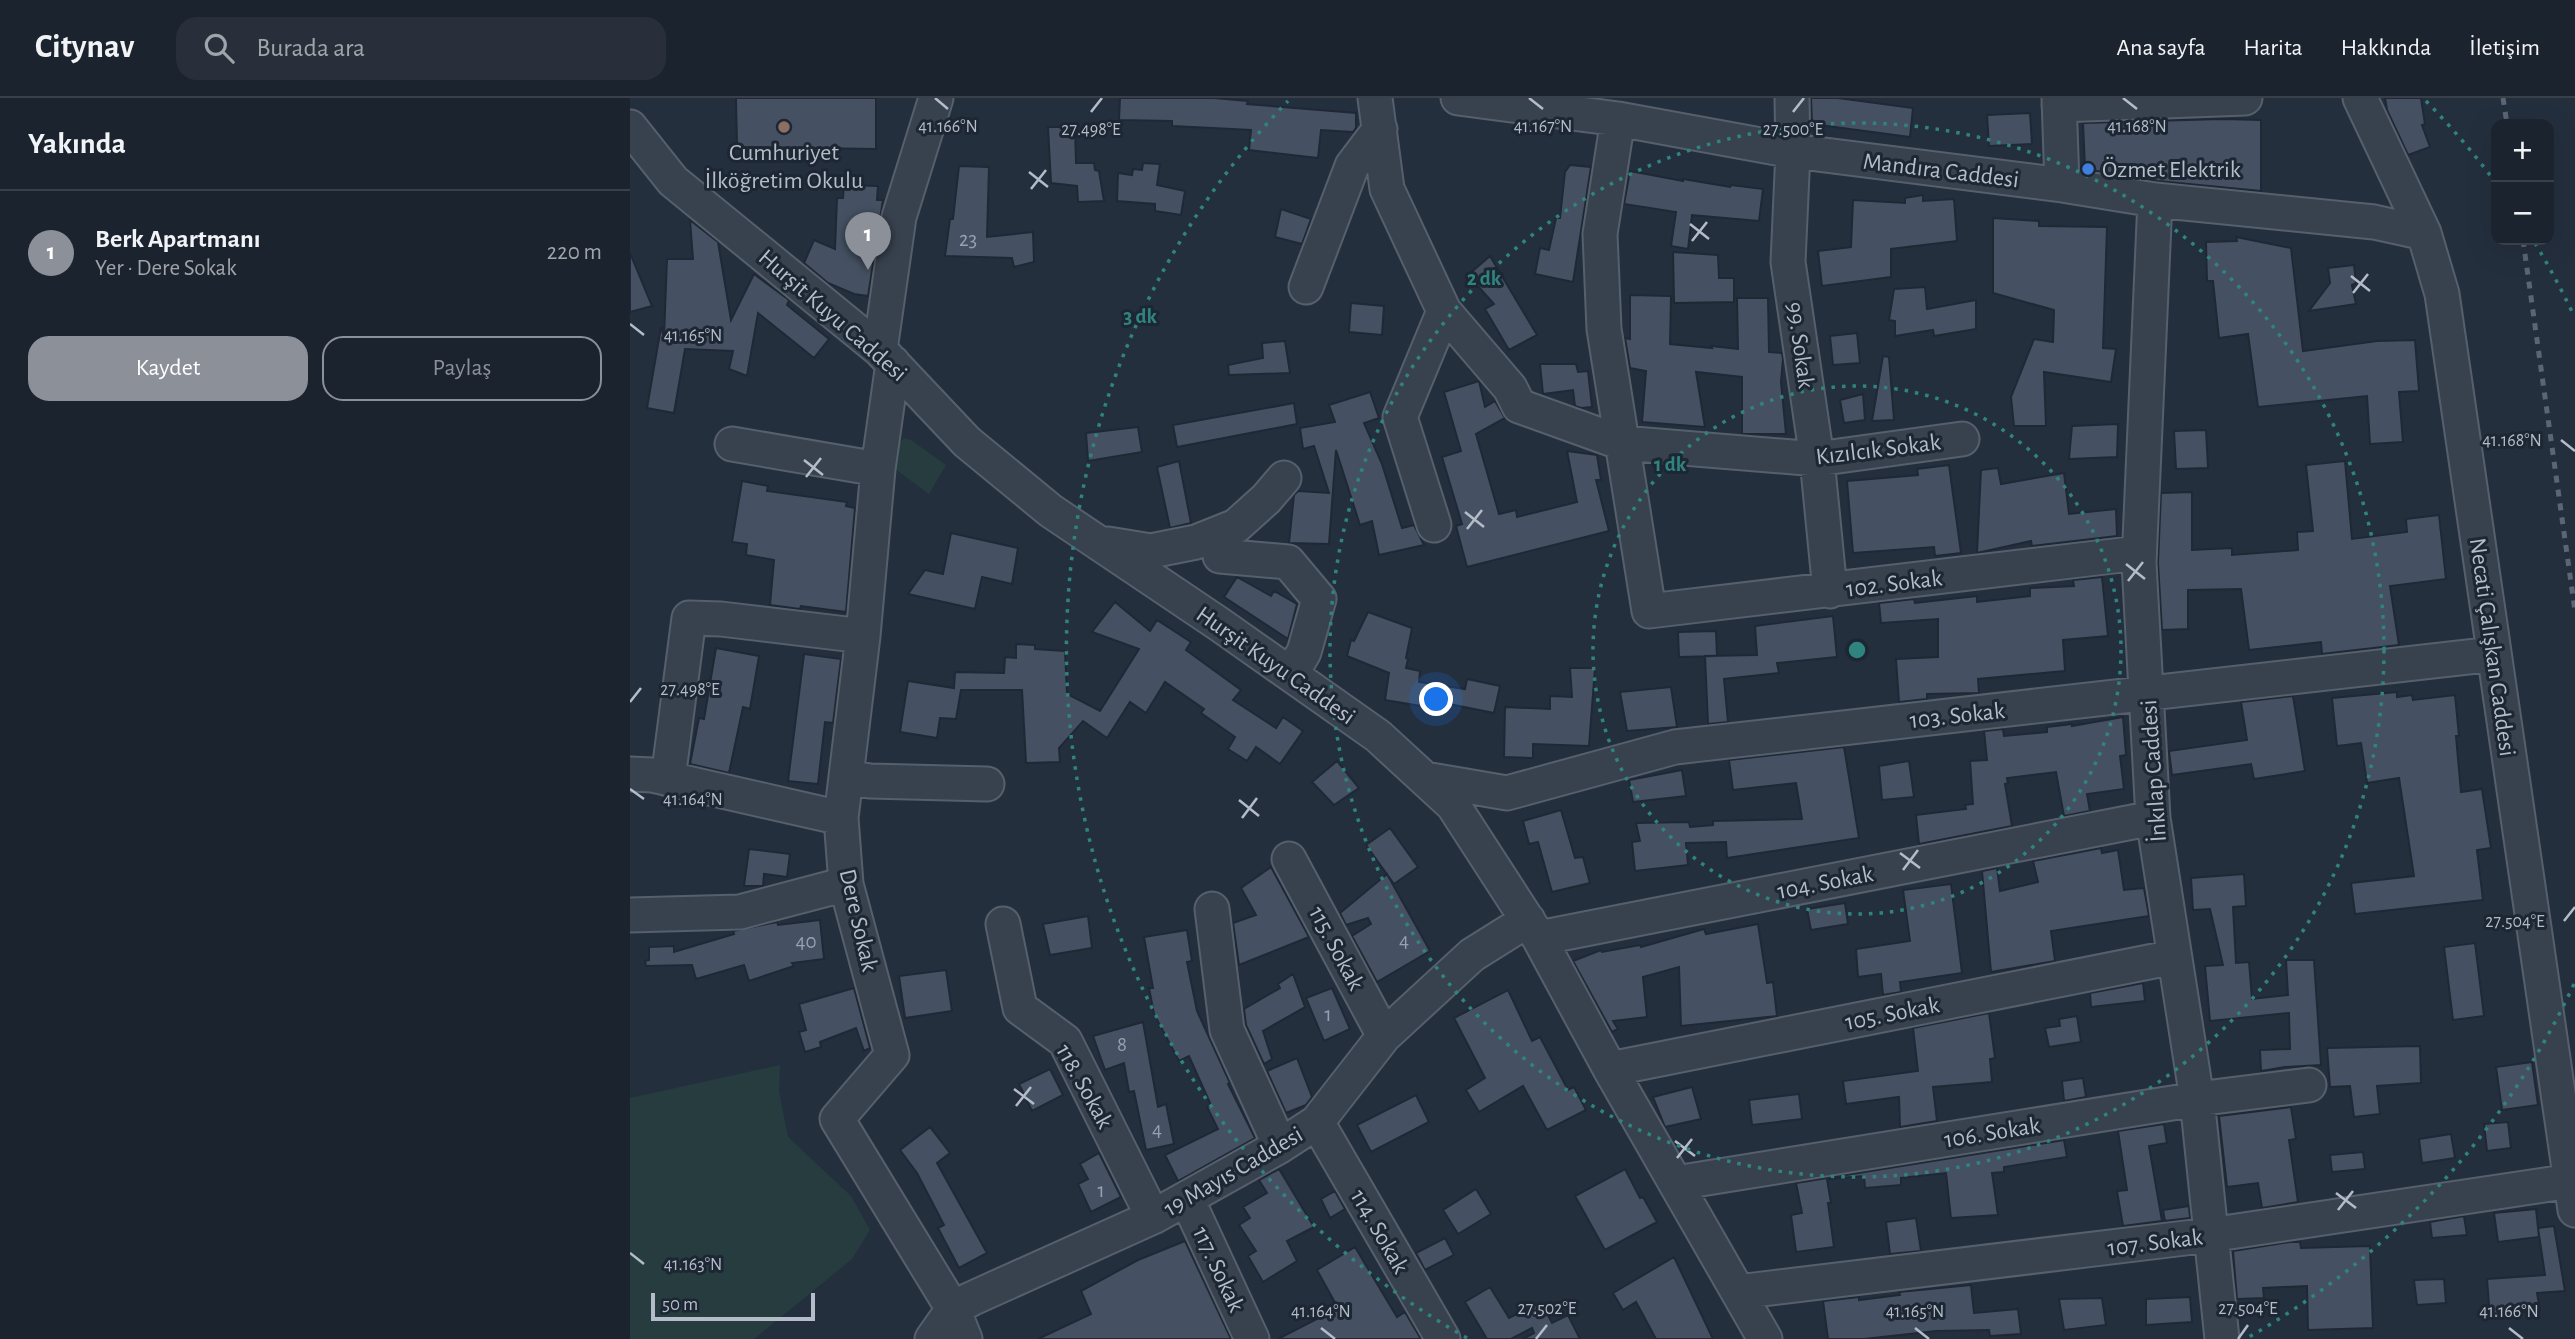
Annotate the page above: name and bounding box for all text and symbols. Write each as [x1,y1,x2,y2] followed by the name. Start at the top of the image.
[176,17,666,80] search box
[200,29,238,67] icon: search
[35,31,134,64] text: Citynav
[256,35,365,61] text: Burada ara
[2116,36,2206,60] text: Ana sayfa
[2244,36,2303,60] text: Harita
[2341,36,2431,60] text: Hakkında
[2469,36,2540,60] text: İletişim
[918,118,978,136] text: 41.166°N
[1514,118,1572,136] text: 41.167°N
[2107,118,2167,136] text: 41.168°N
[776,119,792,135] marker: Cumhuriyet İlköğretim Okulu
[2491,119,2554,245] map controls
[2491,119,2554,182] button: +
[1061,121,1121,139] text: 27.498°E
[1763,121,1823,139] text: 27.500°E
[28,129,126,159] text: Yakında
[705,141,863,193] place label: Cumhuriyet İlköğretim Okulu
[1862,150,2020,192] street label: Mandıra Caddesi
[2102,157,2241,182] place label: Özmet Elektrik
[2080,161,2096,177] marker: Özmet Elektrik
[2491,182,2554,245] button: −
[845,212,891,270] pin: 1
[95,226,261,252] text: Berk Apartmanı
[959,229,977,250] house number: 23
[47,241,55,264] text: 1
[547,241,602,264] text: 220 m
[754,245,911,386] street label: Hurşit Kuyu Caddesi
[95,257,237,280] text: Yer · Dere Sokak
[1467,268,1502,289] text: 2 dk
[1782,300,1818,390] street label: 99. Sokak
[1123,306,1157,327] text: 3 dk
[664,327,722,345] text: 41.165°N
[28,336,308,401] button: Kaydet
[322,336,602,401] button: Paylaş
[1814,430,1942,470] street label: Kızılcık Sokak
[2482,432,2542,450] text: 41.168°N
[1654,454,1687,475] text: 1 dk
[2465,536,2519,758] street label: Necati Çalışkan Caddesi
[1845,566,1943,602] street label: 102. Sokak
[1192,602,1359,729] street label: Hurşit Kuyu Caddesi
[1845,638,1869,662] centre of rings
[660,681,720,699] text: 27.498°E
[1419,682,1453,716] your location
[1908,699,2006,733] street label: 103. Sokak
[2136,699,2171,843] street label: İnkılap Caddesi
[663,791,723,809] text: 41.164°N
[1775,862,1875,904] street label: 104. Sokak
[835,867,881,974] street label: Dere Sokak
[1304,903,1368,994] street label: 115. Sokak
[2485,913,2545,931] text: 27.504°E
[1399,930,1409,951] house number: 4
[795,931,817,952] house number: 40
[1843,993,1941,1035] street label: 105. Sokak
[1324,1004,1332,1025] house number: 1
[1117,1034,1127,1055] house number: 8
[1051,1040,1117,1133] street label: 118. Sokak
[1942,1114,2042,1152] street label: 106. Sokak
[1152,1119,1162,1140] house number: 4
[1160,1122,1307,1221] street label: 19 Mayıs Caddesi
[1097,1180,1105,1201] house number: 1
[1346,1185,1413,1278] street label: 114. Sokak
[1188,1223,1248,1316] street label: 117. Sokak
[2106,1225,2204,1261] street label: 107. Sokak
[664,1256,722,1274] text: 41.163°N
[651,1290,816,1322] scale bar
[662,1295,698,1314] text: 50 m
[1518,1300,1577,1318] text: 27.502°E
[2218,1300,2278,1318] text: 27.504°E
[1291,1303,1351,1321] text: 41.164°N
[1886,1303,1944,1321] text: 41.165°N
[2479,1303,2539,1321] text: 41.166°N

